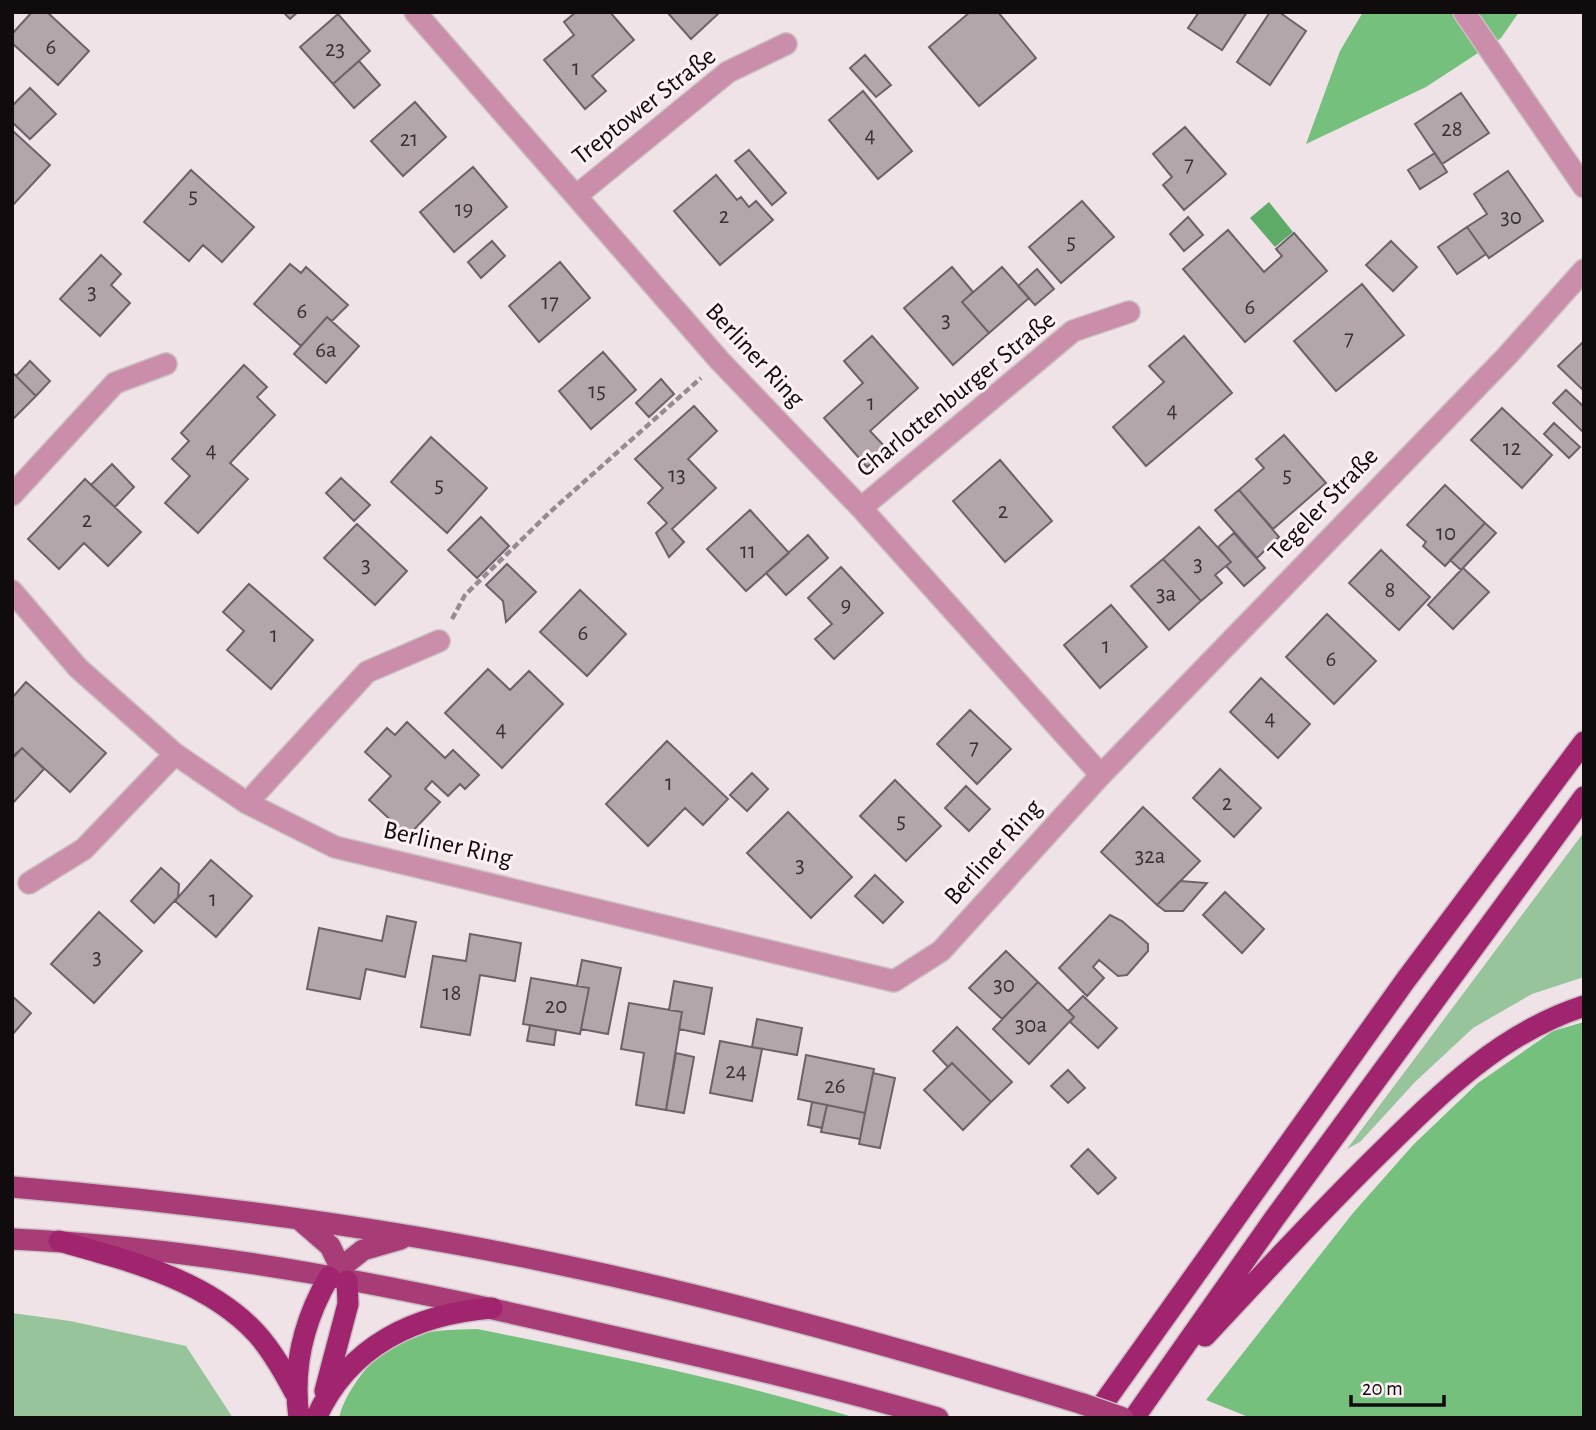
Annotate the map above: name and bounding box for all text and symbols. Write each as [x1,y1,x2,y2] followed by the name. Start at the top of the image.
[46,36,56,59] house number: 6
[325,38,345,61] house number: 23
[567,42,721,170] street label: Treptower Straße
[572,57,580,80] house number: 1
[1441,118,1463,141] house number: 28
[864,124,876,147] house number: 4
[400,128,418,151] house number: 21
[1184,153,1194,176] house number: 7
[188,185,198,208] house number: 5
[455,198,473,221] house number: 19
[719,205,729,228] house number: 2
[1500,206,1522,229] house number: 30
[1066,231,1076,254] house number: 5
[87,281,97,304] house number: 3
[541,291,559,314] house number: 17
[1245,296,1255,319] house number: 6
[701,298,810,412] street label: Berliner Ring
[297,300,307,323] house number: 6
[852,306,1060,482] street label: Charlottenburger Straße
[941,309,951,332] house number: 3
[1344,327,1354,350] house number: 7
[315,339,337,362] house number: 6a
[588,380,606,403] house number: 15
[867,392,875,415] house number: 1
[1166,399,1178,422] house number: 4
[1503,437,1521,460] house number: 12
[205,439,217,462] house number: 4
[1263,443,1383,565] street label: Tegeler Straße
[668,464,686,487] house number: 13
[1282,464,1292,487] house number: 5
[434,474,444,497] house number: 5
[998,500,1008,523] house number: 2
[82,509,92,532] house number: 2
[1436,522,1456,545] house number: 10
[740,540,756,563] house number: 11
[1193,553,1203,576] house number: 3
[361,554,371,577] house number: 3
[1385,579,1395,602] house number: 8
[1156,583,1176,606] house number: 3a
[841,594,851,617] house number: 9
[578,622,588,645] house number: 6
[270,624,278,647] house number: 1
[1102,635,1110,658] house number: 1
[1326,648,1336,671] house number: 6
[1264,707,1276,730] house number: 4
[495,718,507,741] house number: 4
[969,736,979,759] house number: 7
[665,772,673,795] house number: 1
[1222,792,1232,815] house number: 2
[939,794,1047,910] street label: Berliner Ring
[896,810,906,833] house number: 5
[381,817,515,872] street label: Berliner Ring
[1135,845,1165,868] house number: 32a
[795,854,805,877] house number: 3
[209,888,217,911] house number: 1
[92,946,102,969] house number: 3
[993,974,1015,997] house number: 30
[443,982,461,1005] house number: 18
[545,995,567,1018] house number: 20
[1015,1014,1047,1037] house number: 30a
[725,1060,747,1083] house number: 24
[824,1075,846,1098] house number: 26
[1351,1364,1444,1408] scale bar
[1362,1378,1403,1399] text: 20 m

